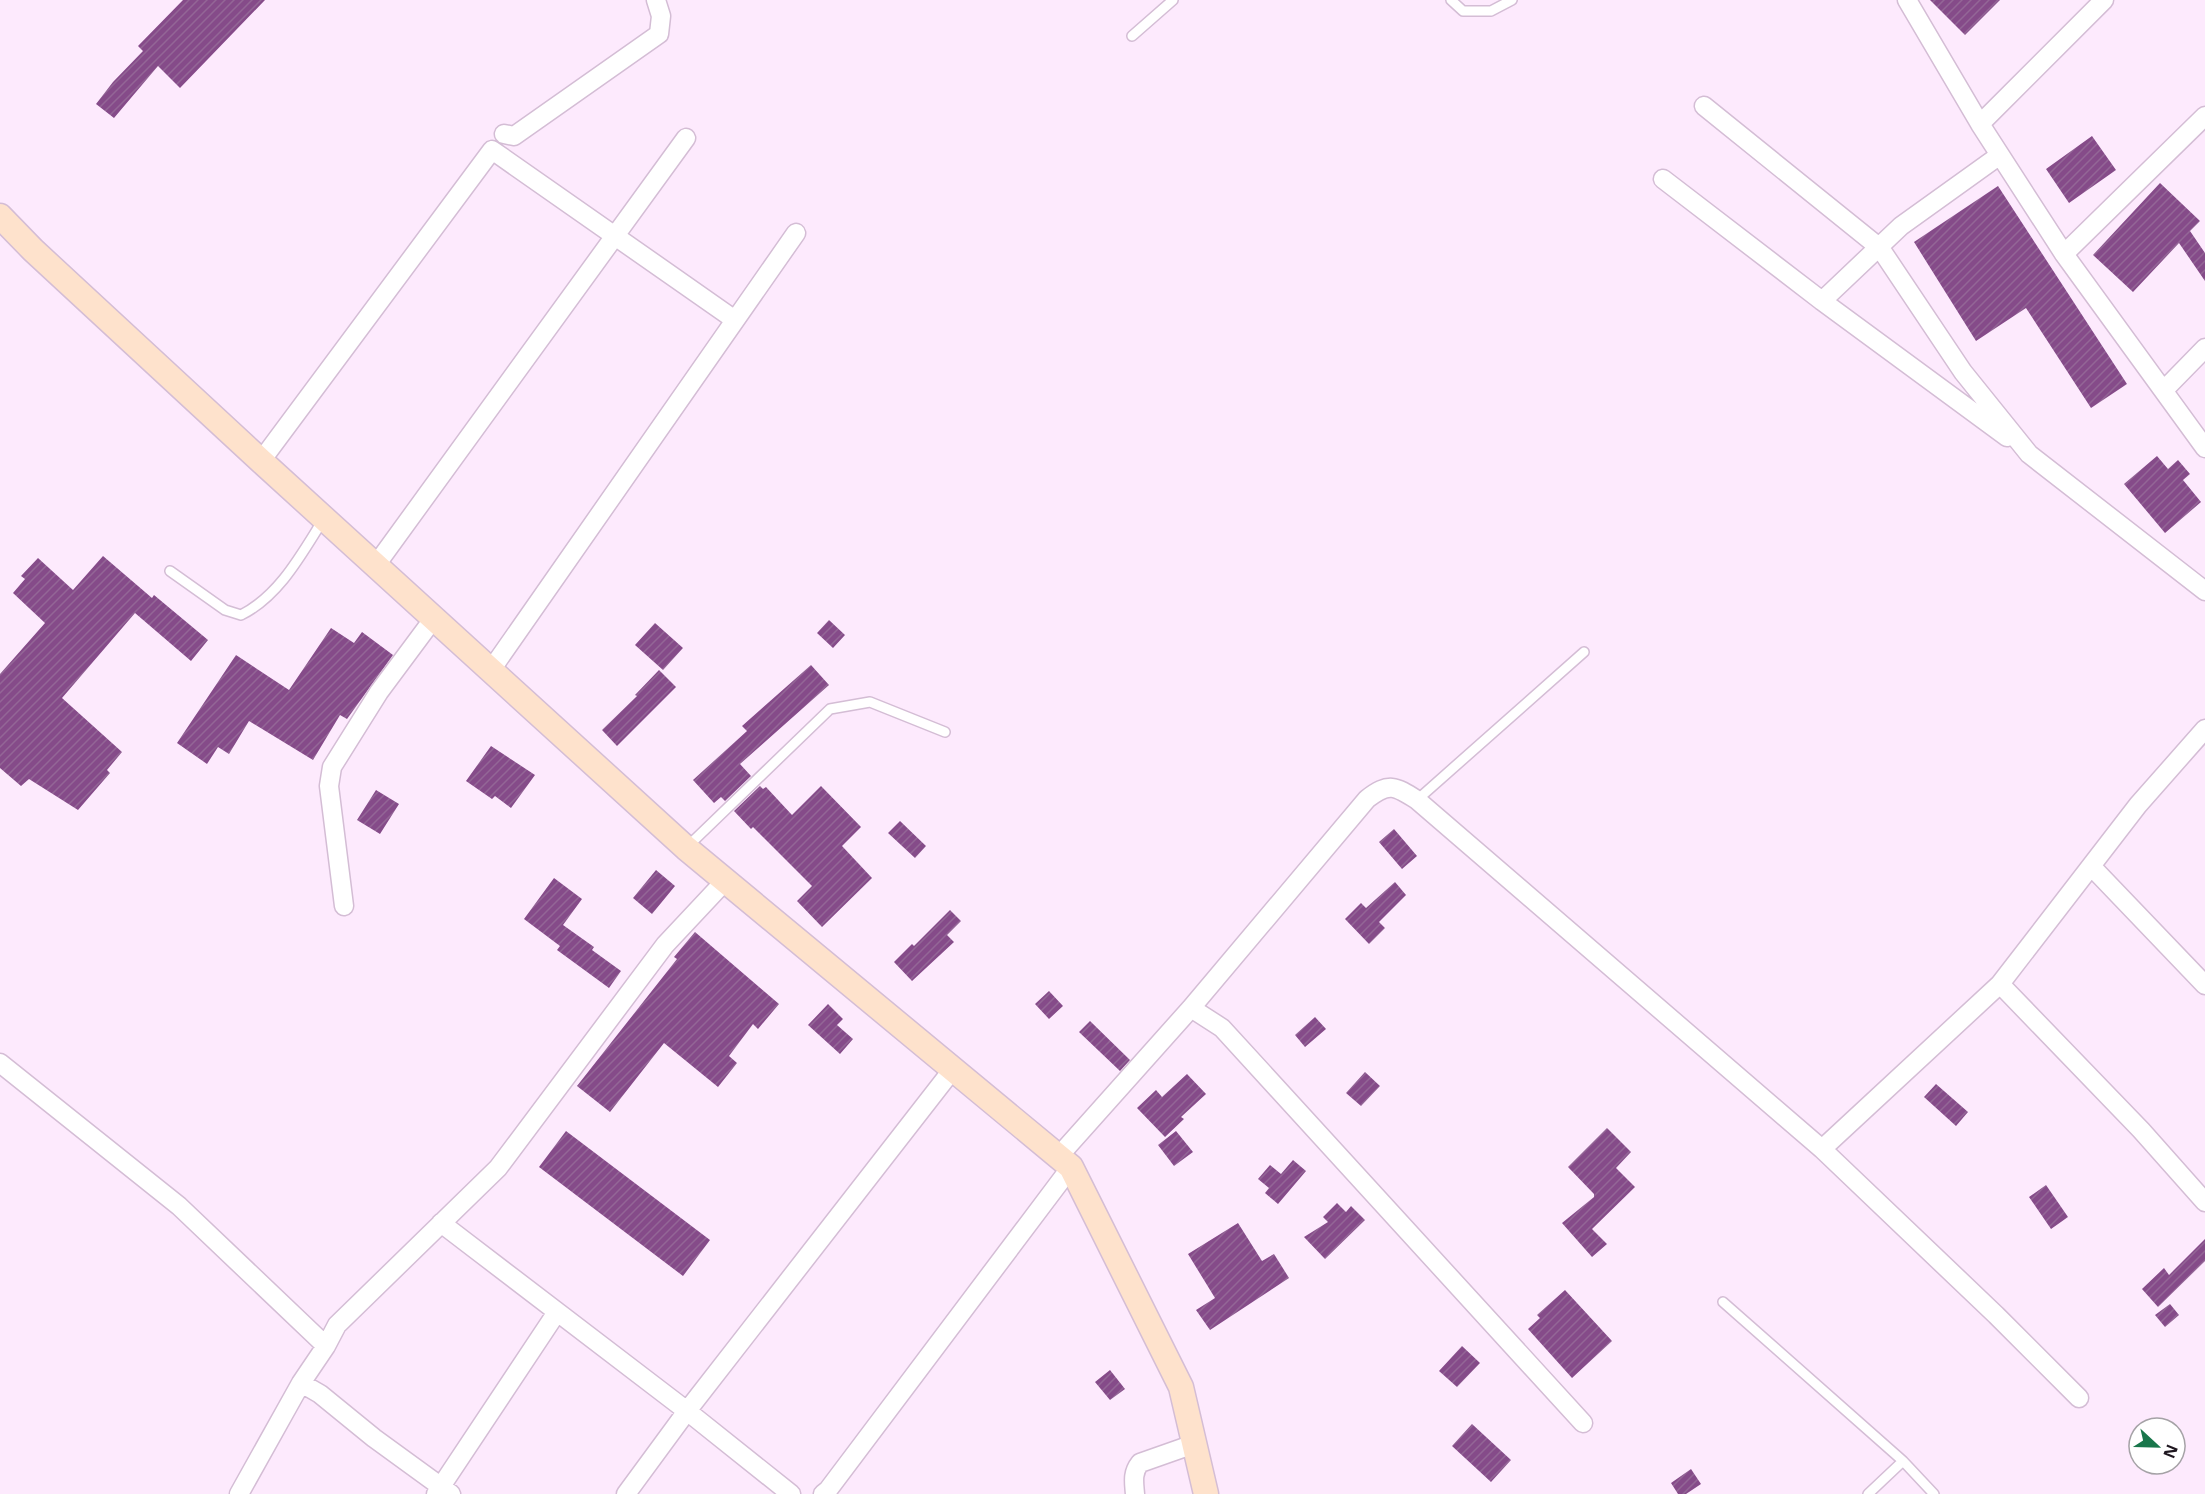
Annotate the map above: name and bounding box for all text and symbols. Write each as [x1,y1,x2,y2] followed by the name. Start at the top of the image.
[2127,1416,2187,1476] north arrow
[2158,1441,2184,1462] text: N

